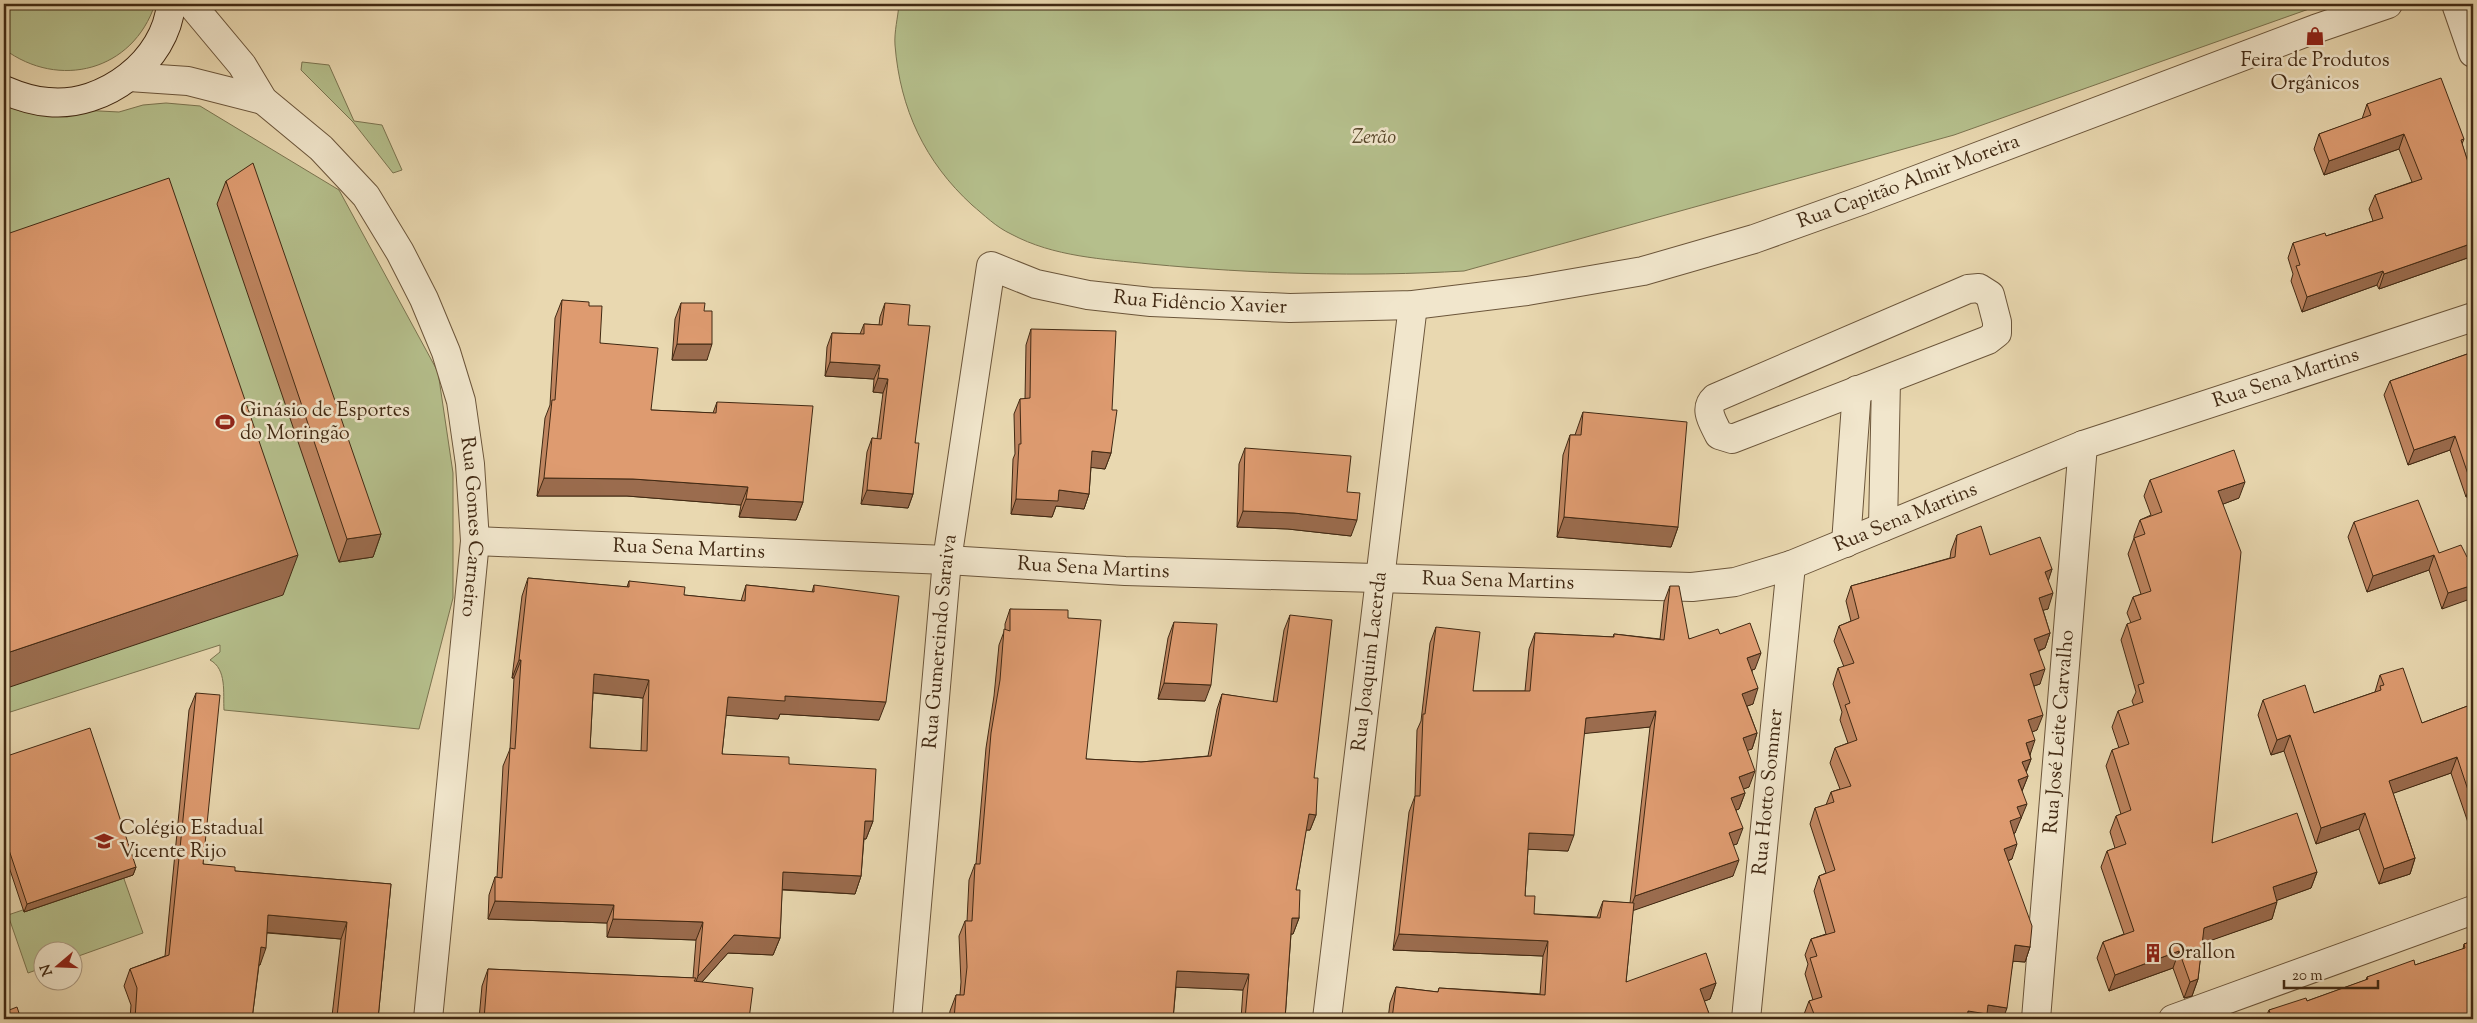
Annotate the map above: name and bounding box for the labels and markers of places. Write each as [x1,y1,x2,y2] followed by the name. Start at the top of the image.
[2304,25,2326,47] shop icon: Feira de Produtos Orgânicos
[2240,47,2390,99] place label: Feira de Produtos Orgânicos
[240,397,410,449] place label: Ginásio de Esportes do Moringão
[214,411,236,433] sports icon: Ginásio de Esportes do Moringão
[119,815,264,867] place label: Colégio Estadual Vicente Rijo
[93,830,115,852] school or university icon: Colégio Estadual Vicente Rijo
[2168,939,2236,968] place label: Orallon
[2142,942,2164,964] building icon: Orallon

